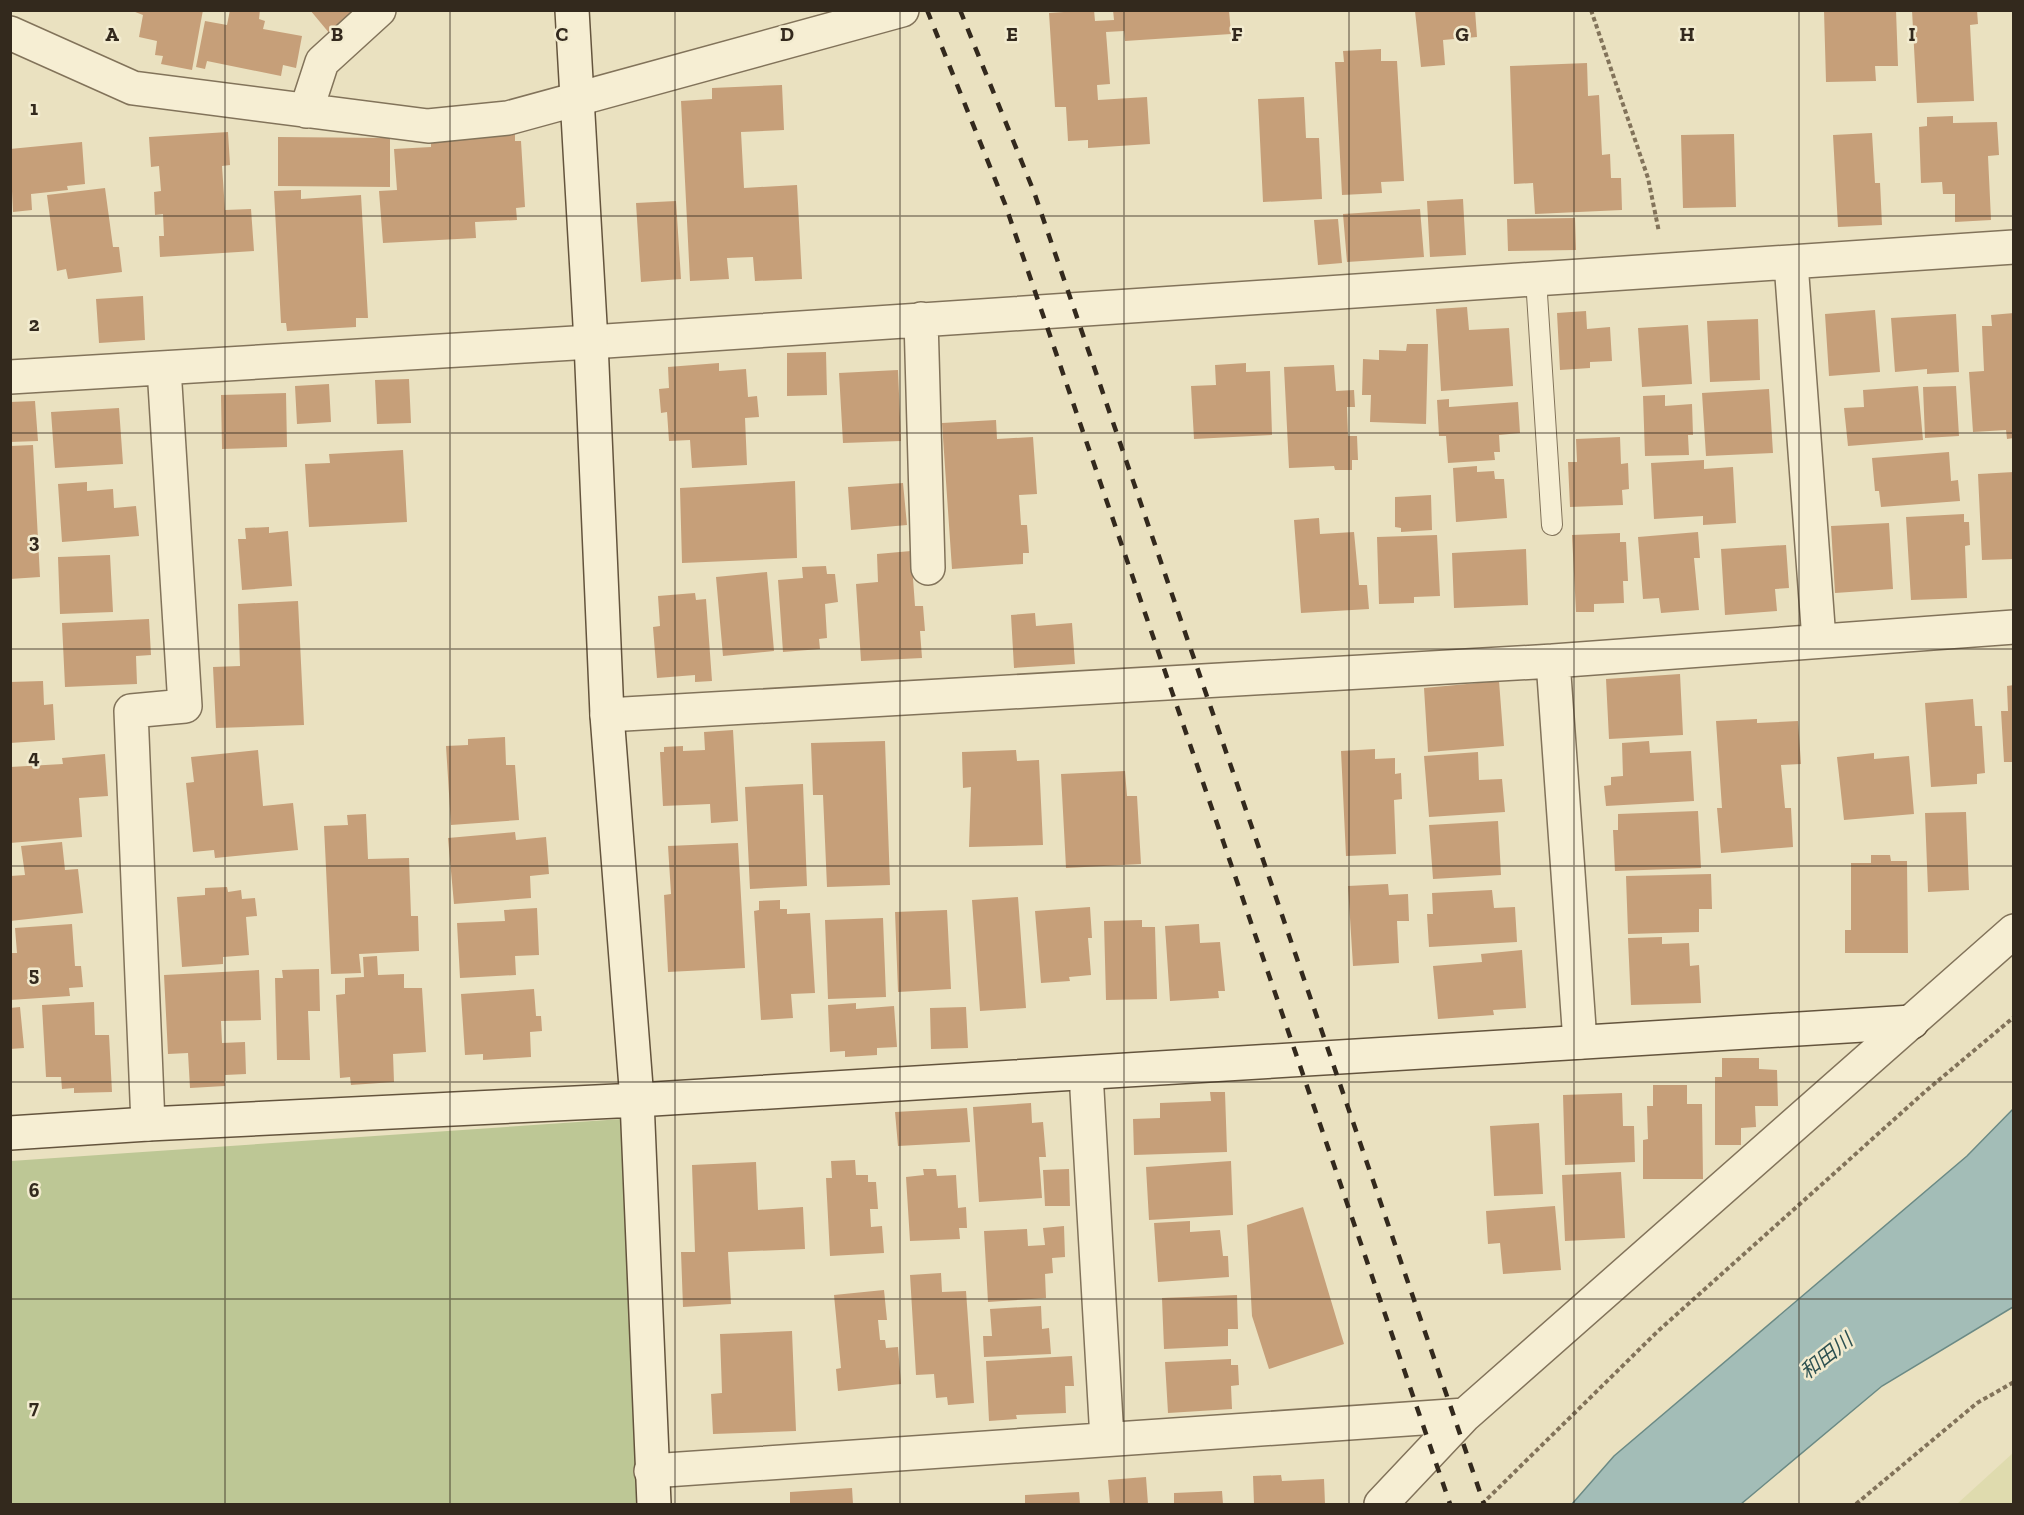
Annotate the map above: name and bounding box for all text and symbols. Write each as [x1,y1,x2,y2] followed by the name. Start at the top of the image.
[105,22,119,46] text: A
[331,22,343,46] text: B
[556,22,569,46] text: C
[780,22,794,46] text: D
[1006,22,1018,46] text: E
[1231,22,1243,46] text: F
[1455,22,1469,46] text: G
[1679,22,1695,46] text: H
[1908,22,1916,46] text: I
[30,96,38,120] text: 1
[29,312,40,336] text: 2
[29,529,40,553] text: 3
[28,745,40,769] text: 4
[29,962,39,986] text: 5
[29,1178,40,1202] text: 6
[1795,1327,1859,1384] water label: 和田川
[29,1395,39,1419] text: 7

